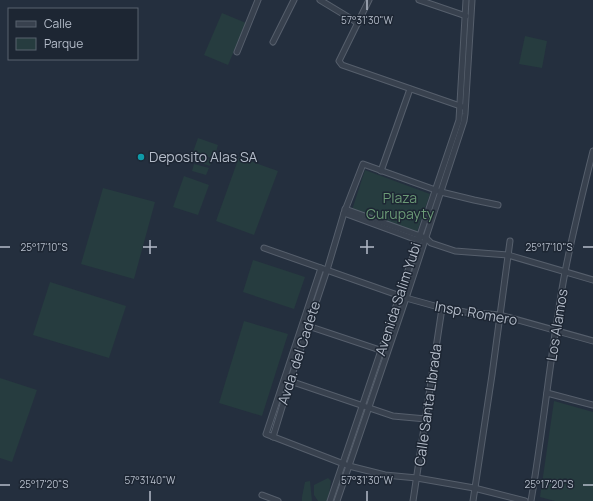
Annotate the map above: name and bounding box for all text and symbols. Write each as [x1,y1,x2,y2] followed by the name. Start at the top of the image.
[8,8,138,60] legend
[341,13,394,27] text: 57°31'30"W
[44,15,72,32] text: Calle
[44,35,83,52] text: Parque
[149,147,258,166] place label: Deposito Alas SA
[136,152,146,162] marker: Deposito Alas SA
[366,188,435,223] park label: Plaza Curupayty
[20,240,68,254] text: 25°17'10"S
[370,240,425,358] street label: Avenida Salim Yubi
[525,240,573,254] text: 25°17'10"S
[541,287,572,362] street label: Los Alamos
[433,296,519,329] street label: Insp. Romero
[273,299,324,407] street label: Avda. del Cadete
[410,342,446,467] street label: Calle Santa Librada
[125,473,176,487] text: 57°31'40"W
[341,473,394,487] text: 57°31'30"W
[20,477,68,491] text: 25°17'20"S
[525,477,573,491] text: 25°17'20"S

